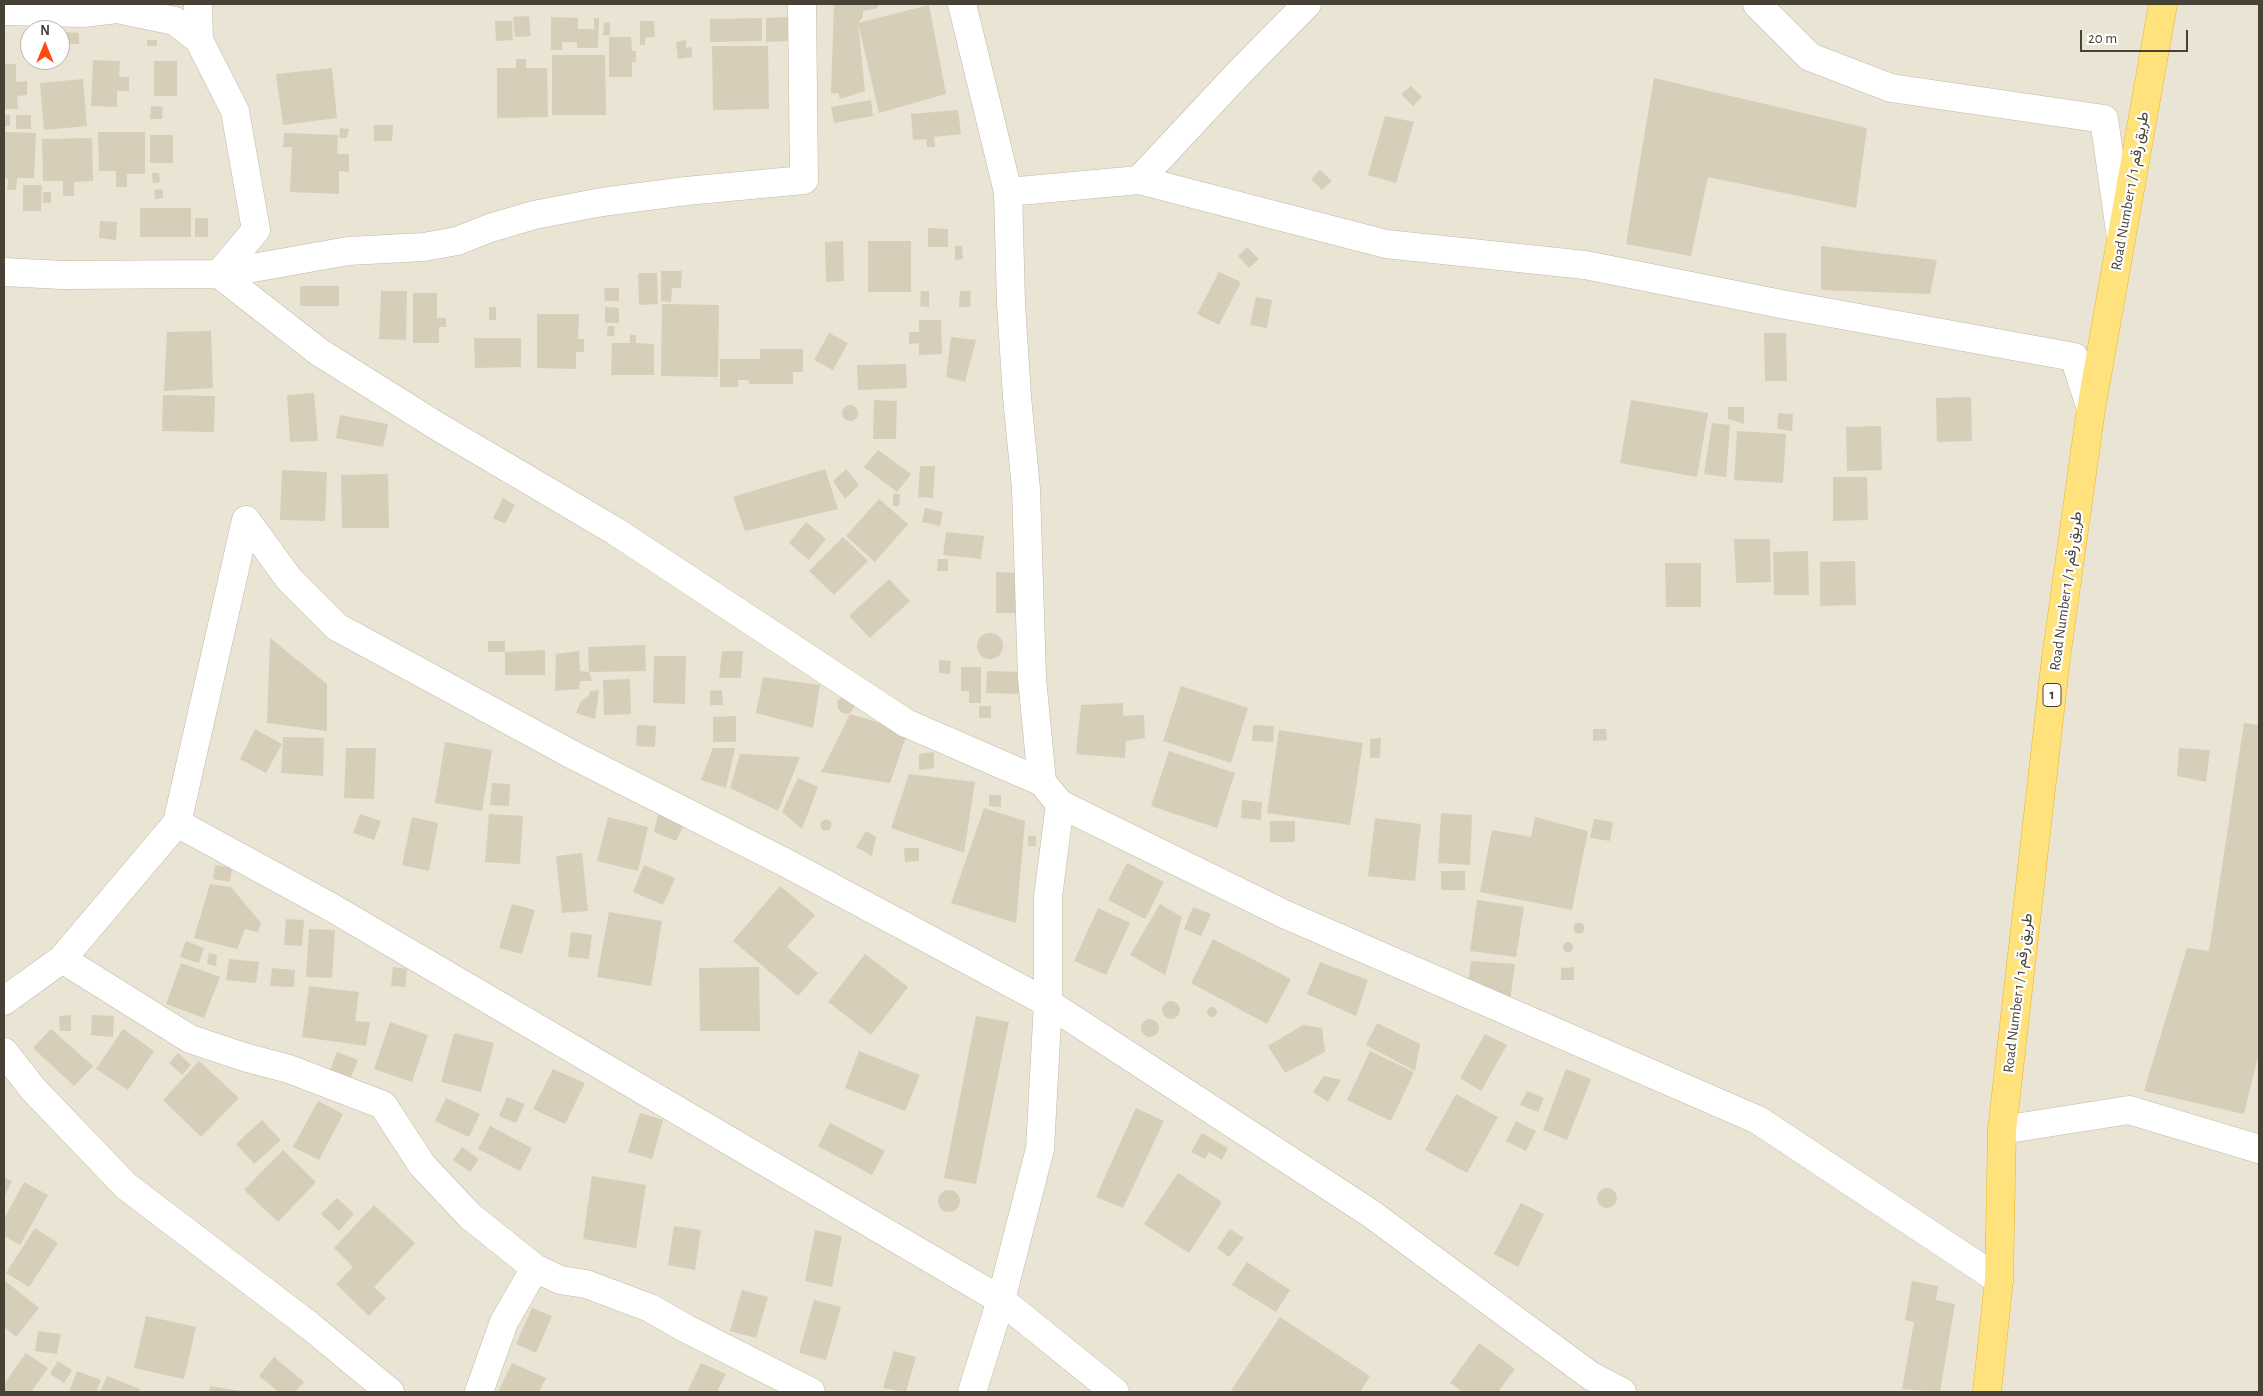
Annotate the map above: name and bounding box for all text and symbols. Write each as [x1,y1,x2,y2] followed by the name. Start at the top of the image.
[20,20,70,70] north arrow
[2083,20,2190,52] scale bar
[40,24,50,38] text: N
[2088,31,2117,46] text: 20 m
[2107,110,2153,272] street label: Road Number 1 / طريق رقم 1
[2046,510,2086,672] street label: Road Number 1 / طريق رقم 1
[2043,684,2061,706] road number: 1
[1999,912,2037,1074] street label: Road Number 1 / طريق رقم 1

